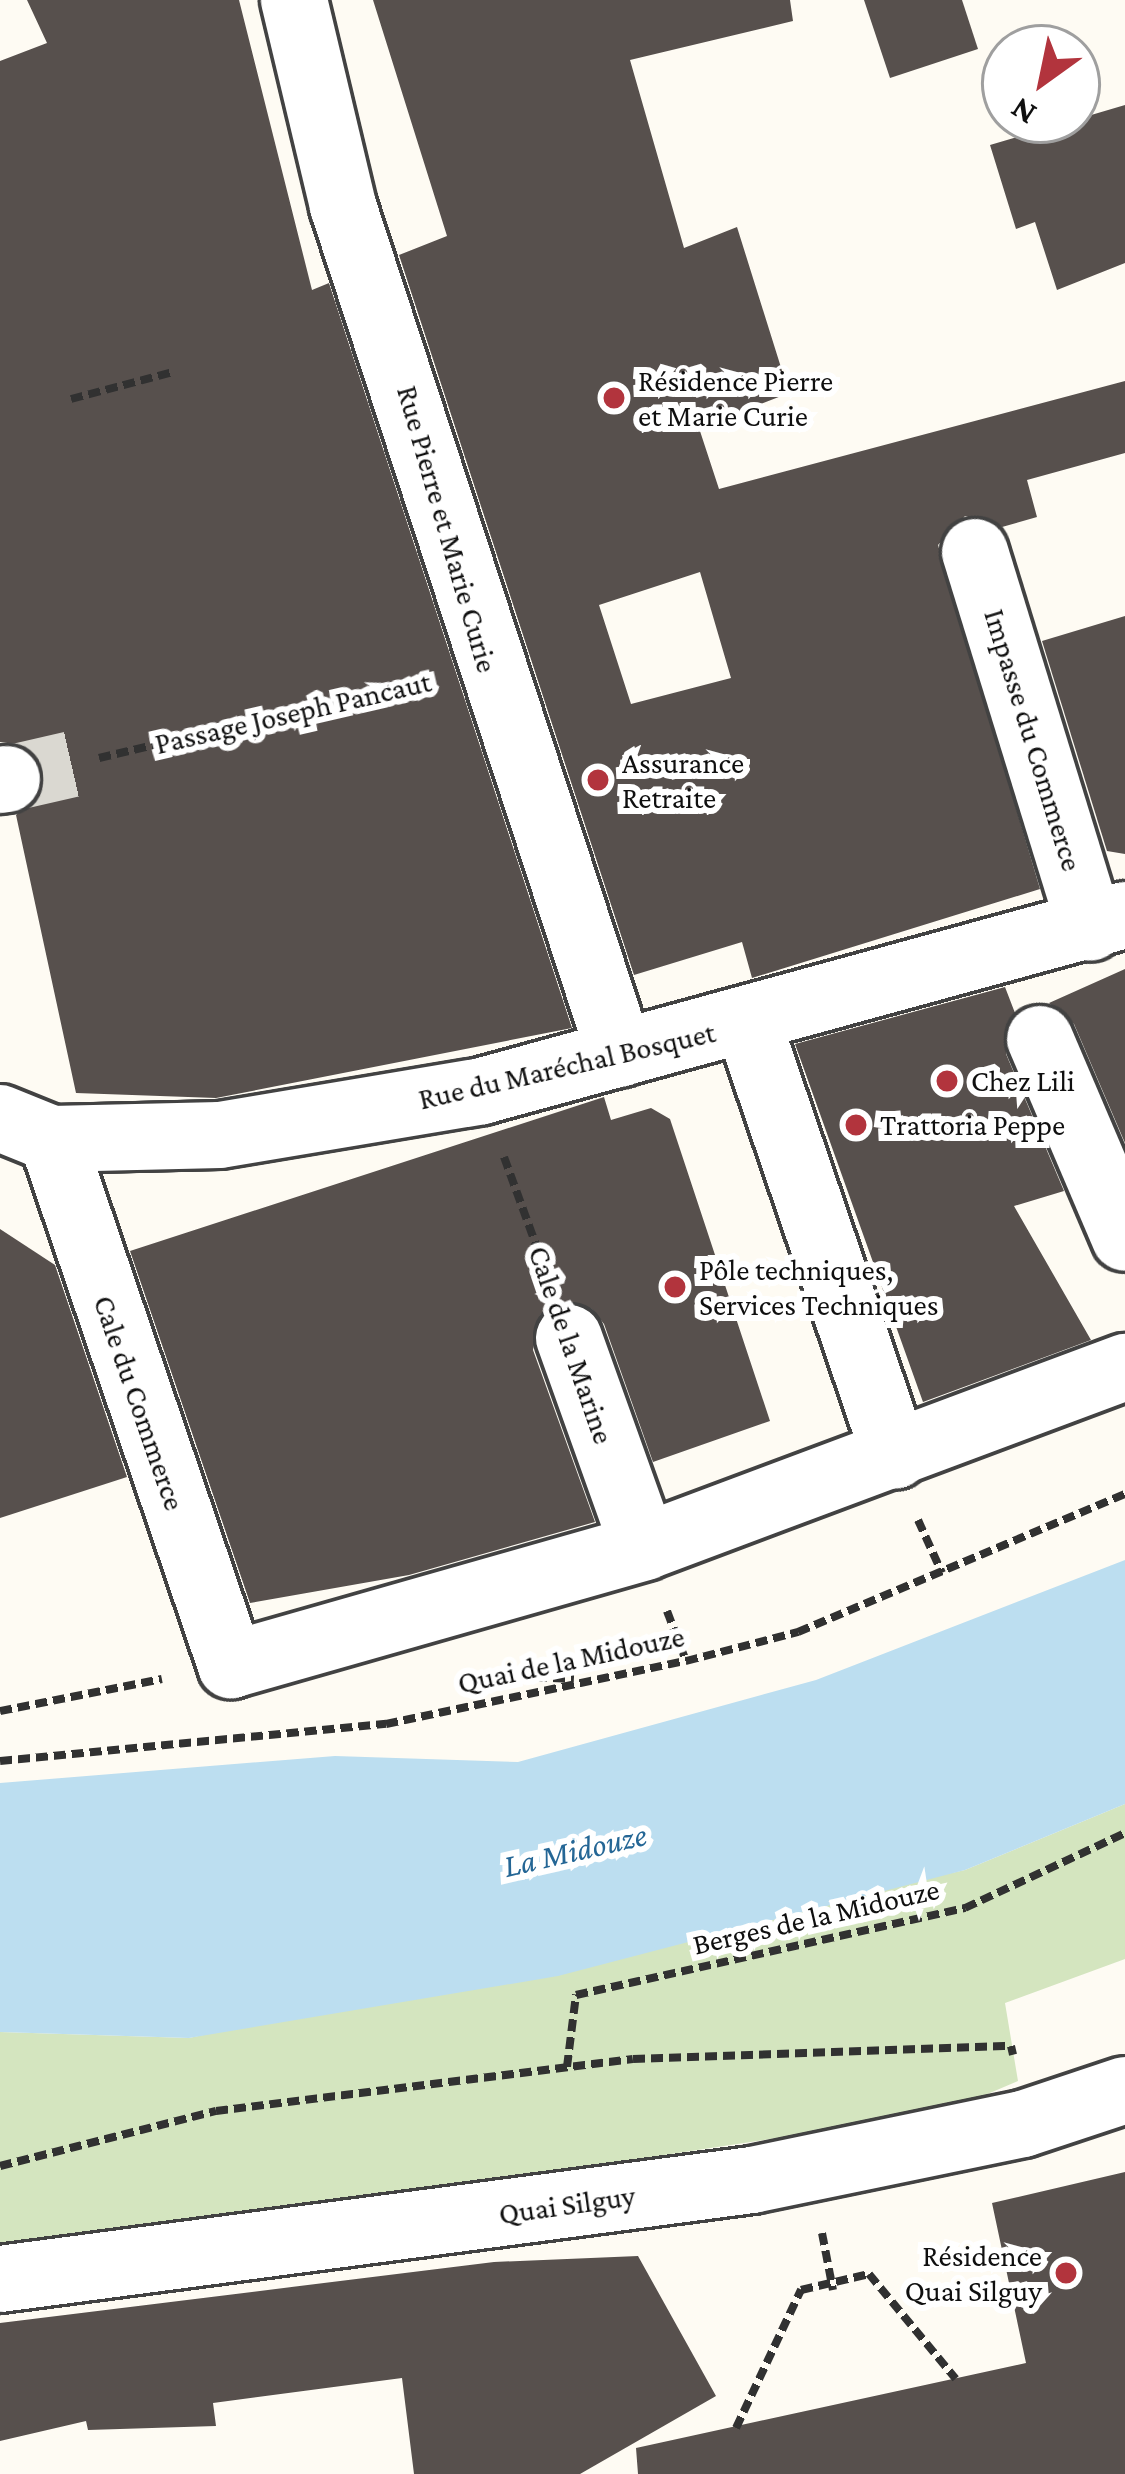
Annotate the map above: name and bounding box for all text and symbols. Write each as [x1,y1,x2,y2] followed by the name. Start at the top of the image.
[981,24,1101,144] north arrow
[1003,90,1042,134] text: N
[638,363,833,434] place label: Résidence Pierre et Marie Curie
[389,381,505,677] street label: Rue Pierre et Marie Curie
[601,385,627,411] marker: Résidence Pierre et Marie Curie
[976,605,1090,875] street label: Impasse du Commerce
[152,664,434,762] street label: Passage Joseph Pancaut
[622,745,744,816] place label: Assurance Retraite
[585,767,611,793] marker: Assurance Retraite
[415,1014,719,1118] street label: Rue du Maréchal Bosquet
[971,1063,1075,1099] place label: Chez Lili
[934,1068,960,1094] marker: Chez Lili
[880,1107,1065,1143] place label: Trattoria Peppe
[843,1112,869,1138] marker: Trattoria Peppe
[520,1241,622,1449] street label: Cale de la Marine
[699,1252,939,1322] place label: Pôle techniques, Services Techniques
[662,1274,688,1300] marker: Pôle techniques, Services Techniques
[85,1291,193,1515] street label: Cale du Commerce
[454,1618,688,1702] street label: Quai de la Midouze
[500,1814,650,1886] water label: La Midouze
[689,1871,943,1963] street label: Berges de la Midouze
[496,2178,638,2232] street label: Quai Silguy
[905,2238,1042,2308] place label: Résidence Quai Silguy
[1053,2260,1079,2286] marker: Résidence Quai Silguy

